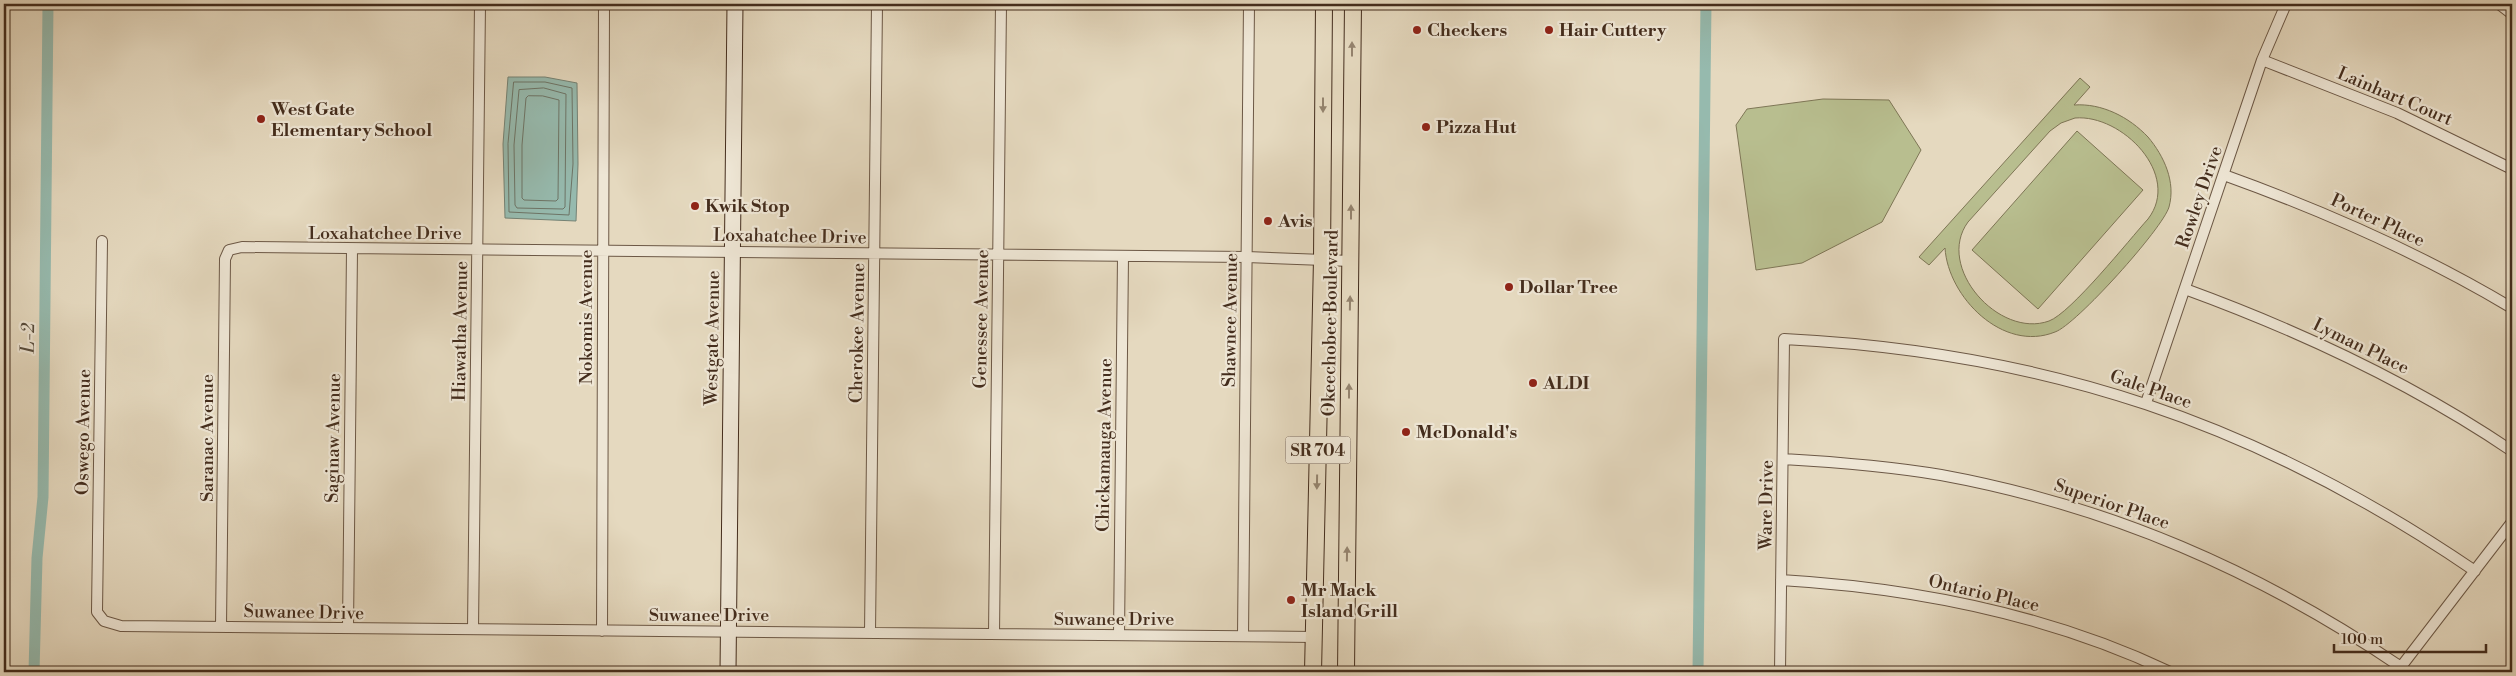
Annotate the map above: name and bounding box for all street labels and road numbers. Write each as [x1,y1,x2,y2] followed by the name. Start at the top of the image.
[2334,62,2457,131] street label: Lainhart Court
[2171,143,2228,252] street label: Rowley Drive
[2327,189,2429,252] street label: Porter Place
[308,222,462,245] street label: Loxahatchee Drive
[713,224,867,249] street label: Loxahatchee Drive
[1317,229,1344,417] street label: Okeechobee Boulevard
[575,249,598,385] street label: Nokomis Avenue
[969,249,994,389] street label: Genessee Avenue
[1218,253,1243,387] street label: Shawnee Avenue
[448,261,473,401] street label: Hiawatha Avenue
[845,263,870,403] street label: Cherokee Avenue
[700,270,725,407] street label: Westgate Avenue
[2309,313,2413,380] street label: Lyman Place
[1091,358,1118,532] street label: Chickamauga Avenue
[2107,365,2195,414] street label: Gale Place
[71,369,96,495] street label: Oswego Avenue
[321,373,346,503] street label: Saginaw Avenue
[196,374,219,502] street label: Saranac Avenue
[1286,436,1350,464] road number: SR 704
[1754,460,1779,551] street label: Ware Drive
[2051,474,2173,535] street label: Superior Place
[1926,570,2042,617] street label: Ontario Place
[243,600,365,625] street label: Suwanee Drive
[649,604,769,627] street label: Suwanee Drive
[1054,608,1174,631] street label: Suwanee Drive

